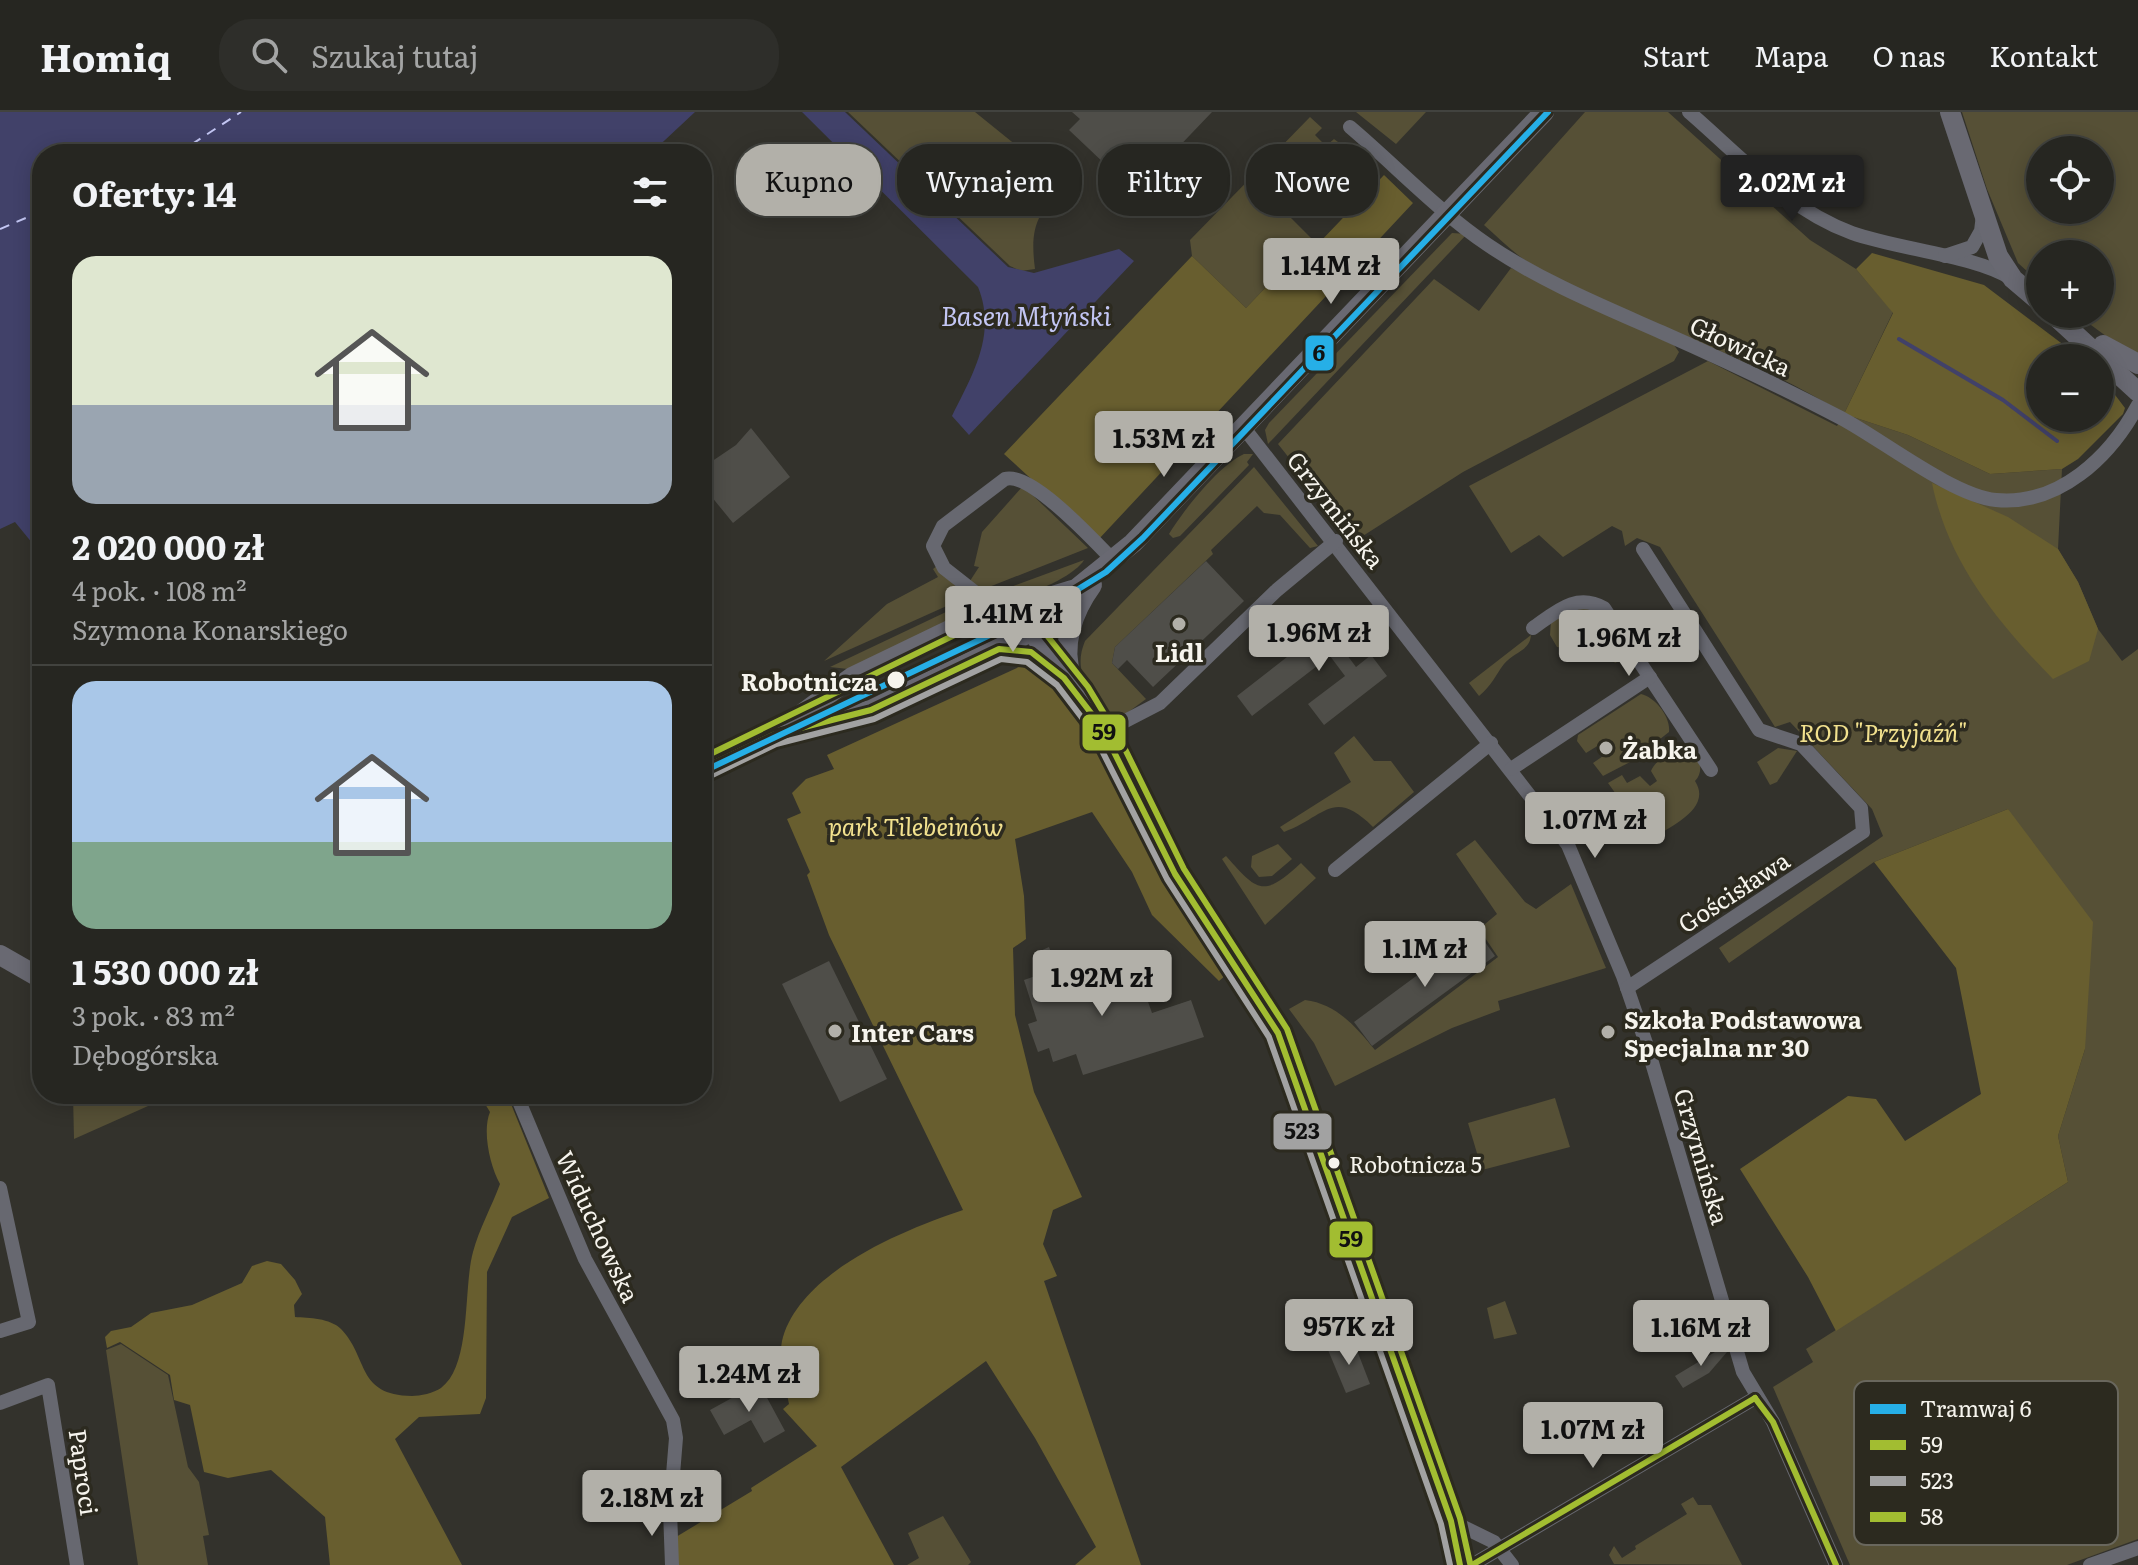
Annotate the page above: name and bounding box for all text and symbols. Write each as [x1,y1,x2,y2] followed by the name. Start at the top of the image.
[219,19,779,91] search box
[40,27,171,84] text: Homiq
[247,33,291,77] icon: search
[311,33,479,77] text: Szukaj tutaj
[1643,34,1710,76] text: Start
[1754,34,1828,76] text: Mapa
[1872,34,1945,76] text: O nas
[1989,34,2098,76] text: Kontakt
[2026,136,2114,432] map controls
[2026,136,2114,224] button: locate
[736,144,881,216] chip: Kupno
[897,144,1082,216] chip: Wynajem
[1098,144,1230,216] chip: Filtry
[1246,144,1378,216] chip: Nowe
[1709,155,1875,223] pin: 2.02M zł
[1739,161,1845,200] text: 2.02M zł
[72,167,236,217] text: Oferty: 14
[628,170,672,214] icon: filters
[1248,238,1414,306] pin: 1.14M zł
[2026,240,2114,328] button: +
[1281,244,1381,283] text: 1.14M zł
[941,295,1111,334] water label: Basen Młyński
[1685,306,1797,384] street label: Głowicka
[300,308,444,452] icon: home
[1304,334,1335,372] line badge: 6
[1313,335,1326,368] text: 6
[2026,344,2114,432] button: −
[1081,411,1247,479] pin: 1.53M zł
[1113,417,1215,456] text: 1.53M zł
[1280,443,1394,575] street label: Grzymińska
[72,520,264,570] text: 2 020 000 zł
[72,570,247,609] text: 4 pok. · 108 m²
[930,586,1096,654] pin: 1.41M zł
[963,592,1063,631] text: 1.41M zł
[1236,605,1402,673] pin: 1.96M zł
[72,609,348,648] text: Szymona Konarskiego
[1546,610,1712,678] pin: 1.96M zł
[1267,611,1371,650] text: 1.96M zł
[1170,615,1188,633] marker: Lidl
[1577,616,1681,655] text: 1.96M zł
[1155,634,1204,669] place label: Lidl
[741,663,878,698] place label: Robotnicza
[885,669,907,691] marker: Robotnicza
[1081,713,1127,752] line badge: 59
[1092,714,1116,747] text: 59
[1799,714,1967,749] park label: ROD "Przyjaźń"
[1622,731,1697,766] place label: Żabka
[300,733,444,877] icon: home
[1597,739,1615,757] marker: Żabka
[1512,792,1678,860] pin: 1.07M zł
[1543,798,1647,837] text: 1.07M zł
[828,808,1004,843] park label: park Tilebeinów
[1670,842,1796,940] street label: Gościsława
[1351,921,1499,989] pin: 1.1M zł
[1383,927,1467,966] text: 1.1M zł
[72,945,259,995] text: 1 530 000 zł
[1019,950,1185,1018] pin: 1.92M zł
[1051,956,1153,995] text: 1.92M zł
[72,995,235,1034] text: 3 pok. · 83 m²
[1624,1001,1862,1064] place label: Szkoła Podstawowa Specjalna nr 30
[851,1014,974,1049] place label: Inter Cars
[826,1022,844,1040] marker: Inter Cars
[1599,1023,1617,1041] marker: Szkoła Podstawowa Specjalna nr 30
[72,1034,218,1073] text: Dębogórska
[1667,1084,1739,1228] street label: Grzymińska
[1272,1112,1333,1151] line badge: 523
[1284,1113,1320,1146] text: 523
[549,1144,649,1308] street label: Widuchowska
[1349,1147,1482,1180] place label: Robotnicza 5
[1326,1155,1342,1171] marker: Robotnicza 5
[1328,1220,1374,1259] line badge: 59
[1339,1221,1363,1254] text: 59
[1275,1299,1423,1367] pin: 957K zł
[1618,1300,1784,1368] pin: 1.16M zł
[1303,1305,1395,1344] text: 957K zł
[1651,1306,1751,1345] text: 1.16M zł
[666,1346,832,1414] pin: 1.24M zł
[697,1352,801,1391] text: 1.24M zł
[1854,1381,2118,1545] legend
[1920,1391,2032,1424] text: Tramwaj 6
[1510,1402,1676,1470] pin: 1.07M zł
[1541,1408,1645,1447] text: 1.07M zł
[62,1427,108,1517] street label: Paproci
[1920,1427,1943,1460] text: 59
[1920,1463,1954,1496] text: 523
[569,1470,735,1538] pin: 2.18M zł
[600,1476,704,1515] text: 2.18M zł
[1920,1499,1943,1532] text: 58

